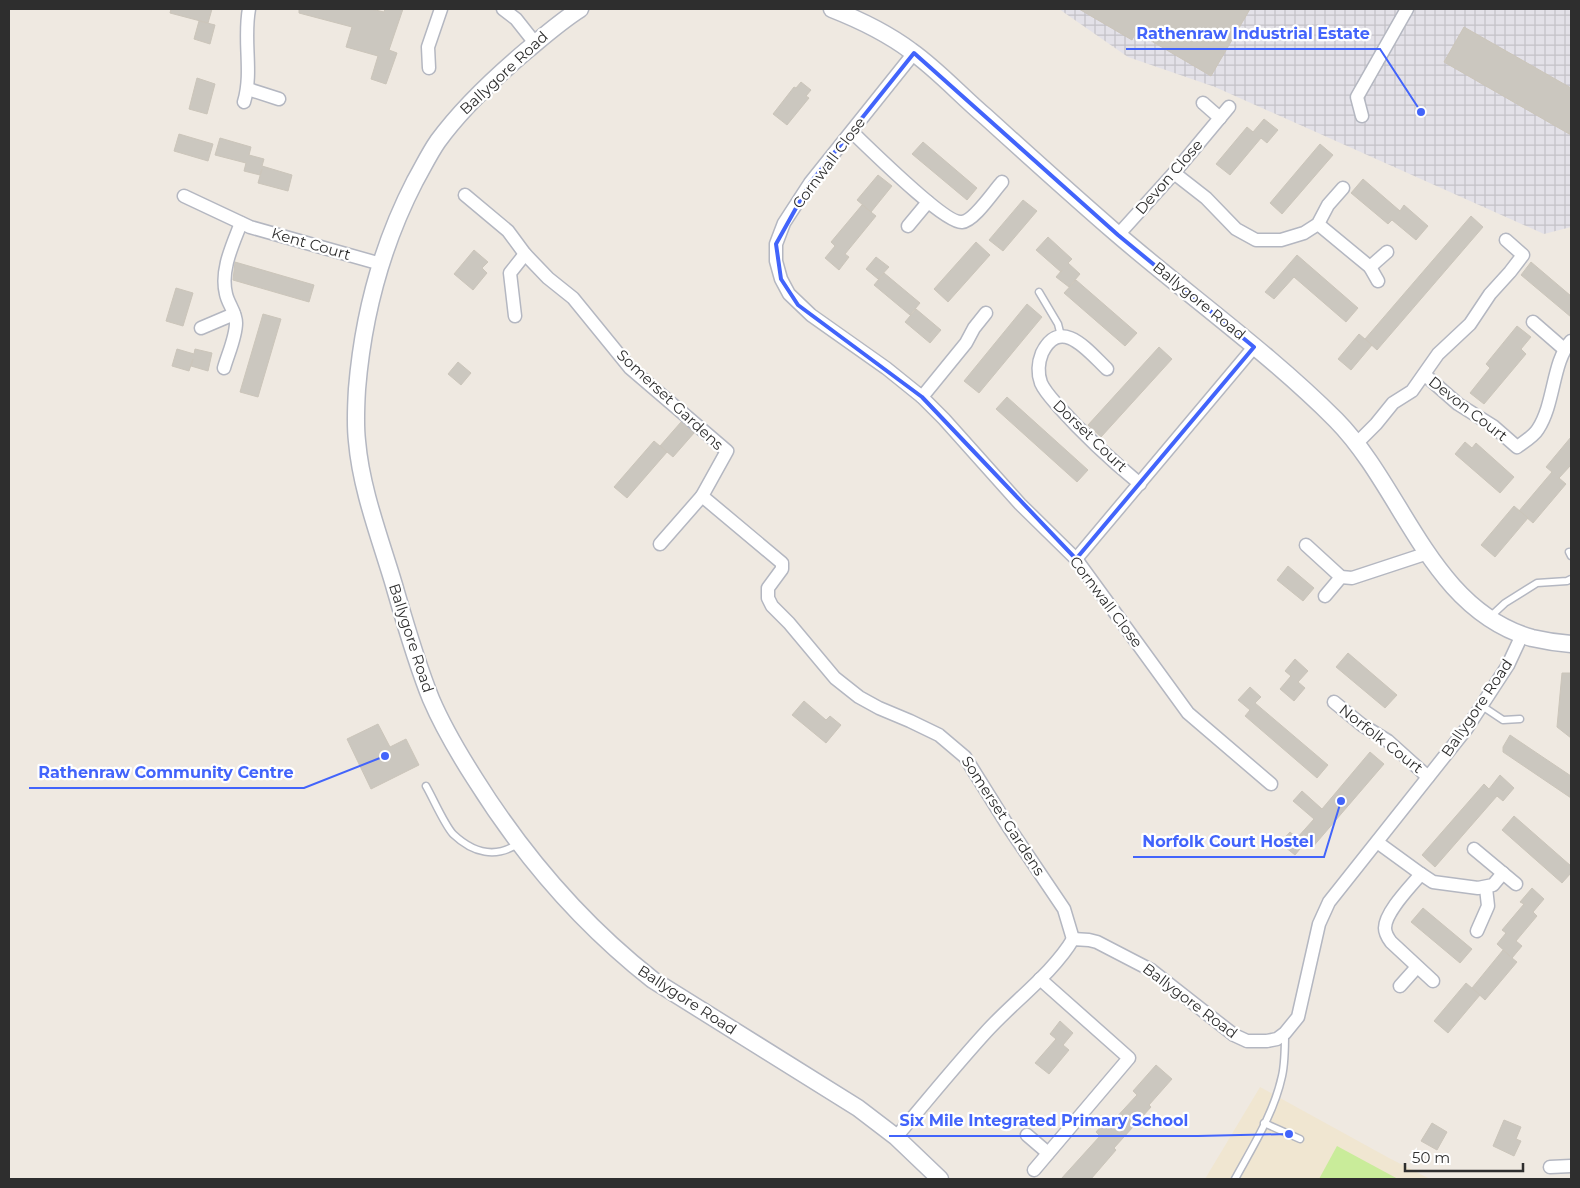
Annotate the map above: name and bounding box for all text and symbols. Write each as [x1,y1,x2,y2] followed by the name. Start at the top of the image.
[1126,18,1380,49] callout: Rathenraw Industrial Estate
[1136,24,1370,43] text: Rathenraw Industrial Estate
[456,27,552,118] street label: Ballygore Road
[788,113,869,212] street label: Cornwall Close
[1131,135,1206,218] street label: Devon Close
[269,223,353,264] street label: Kent Court
[1149,257,1250,344] street label: Ballygore Road
[613,345,728,454] street label: Somerset Gardens
[1425,372,1512,445] street label: Devon Court
[1049,395,1132,476] street label: Dorset Court
[1066,552,1147,651] street label: Cornwall Close
[385,581,438,695] street label: Ballygore Road
[1437,655,1516,760] street label: Ballygore Road
[1336,700,1427,777] street label: Norfolk Court
[958,752,1049,879] street label: Somerset Gardens
[29,757,304,788] callout: Rathenraw Community Centre
[38,763,294,782] text: Rathenraw Community Centre
[1133,826,1324,857] callout: Norfolk Court Hostel
[1142,832,1314,851] text: Norfolk Court Hostel
[1139,959,1241,1042] street label: Ballygore Road
[634,961,740,1039] street label: Ballygore Road
[889,1105,1198,1136] callout: Six Mile Integrated Primary School
[900,1111,1188,1130] text: Six Mile Integrated Primary School
[1405,1140,1522,1172] scale bar
[1412,1148,1450,1167] text: 50 m

